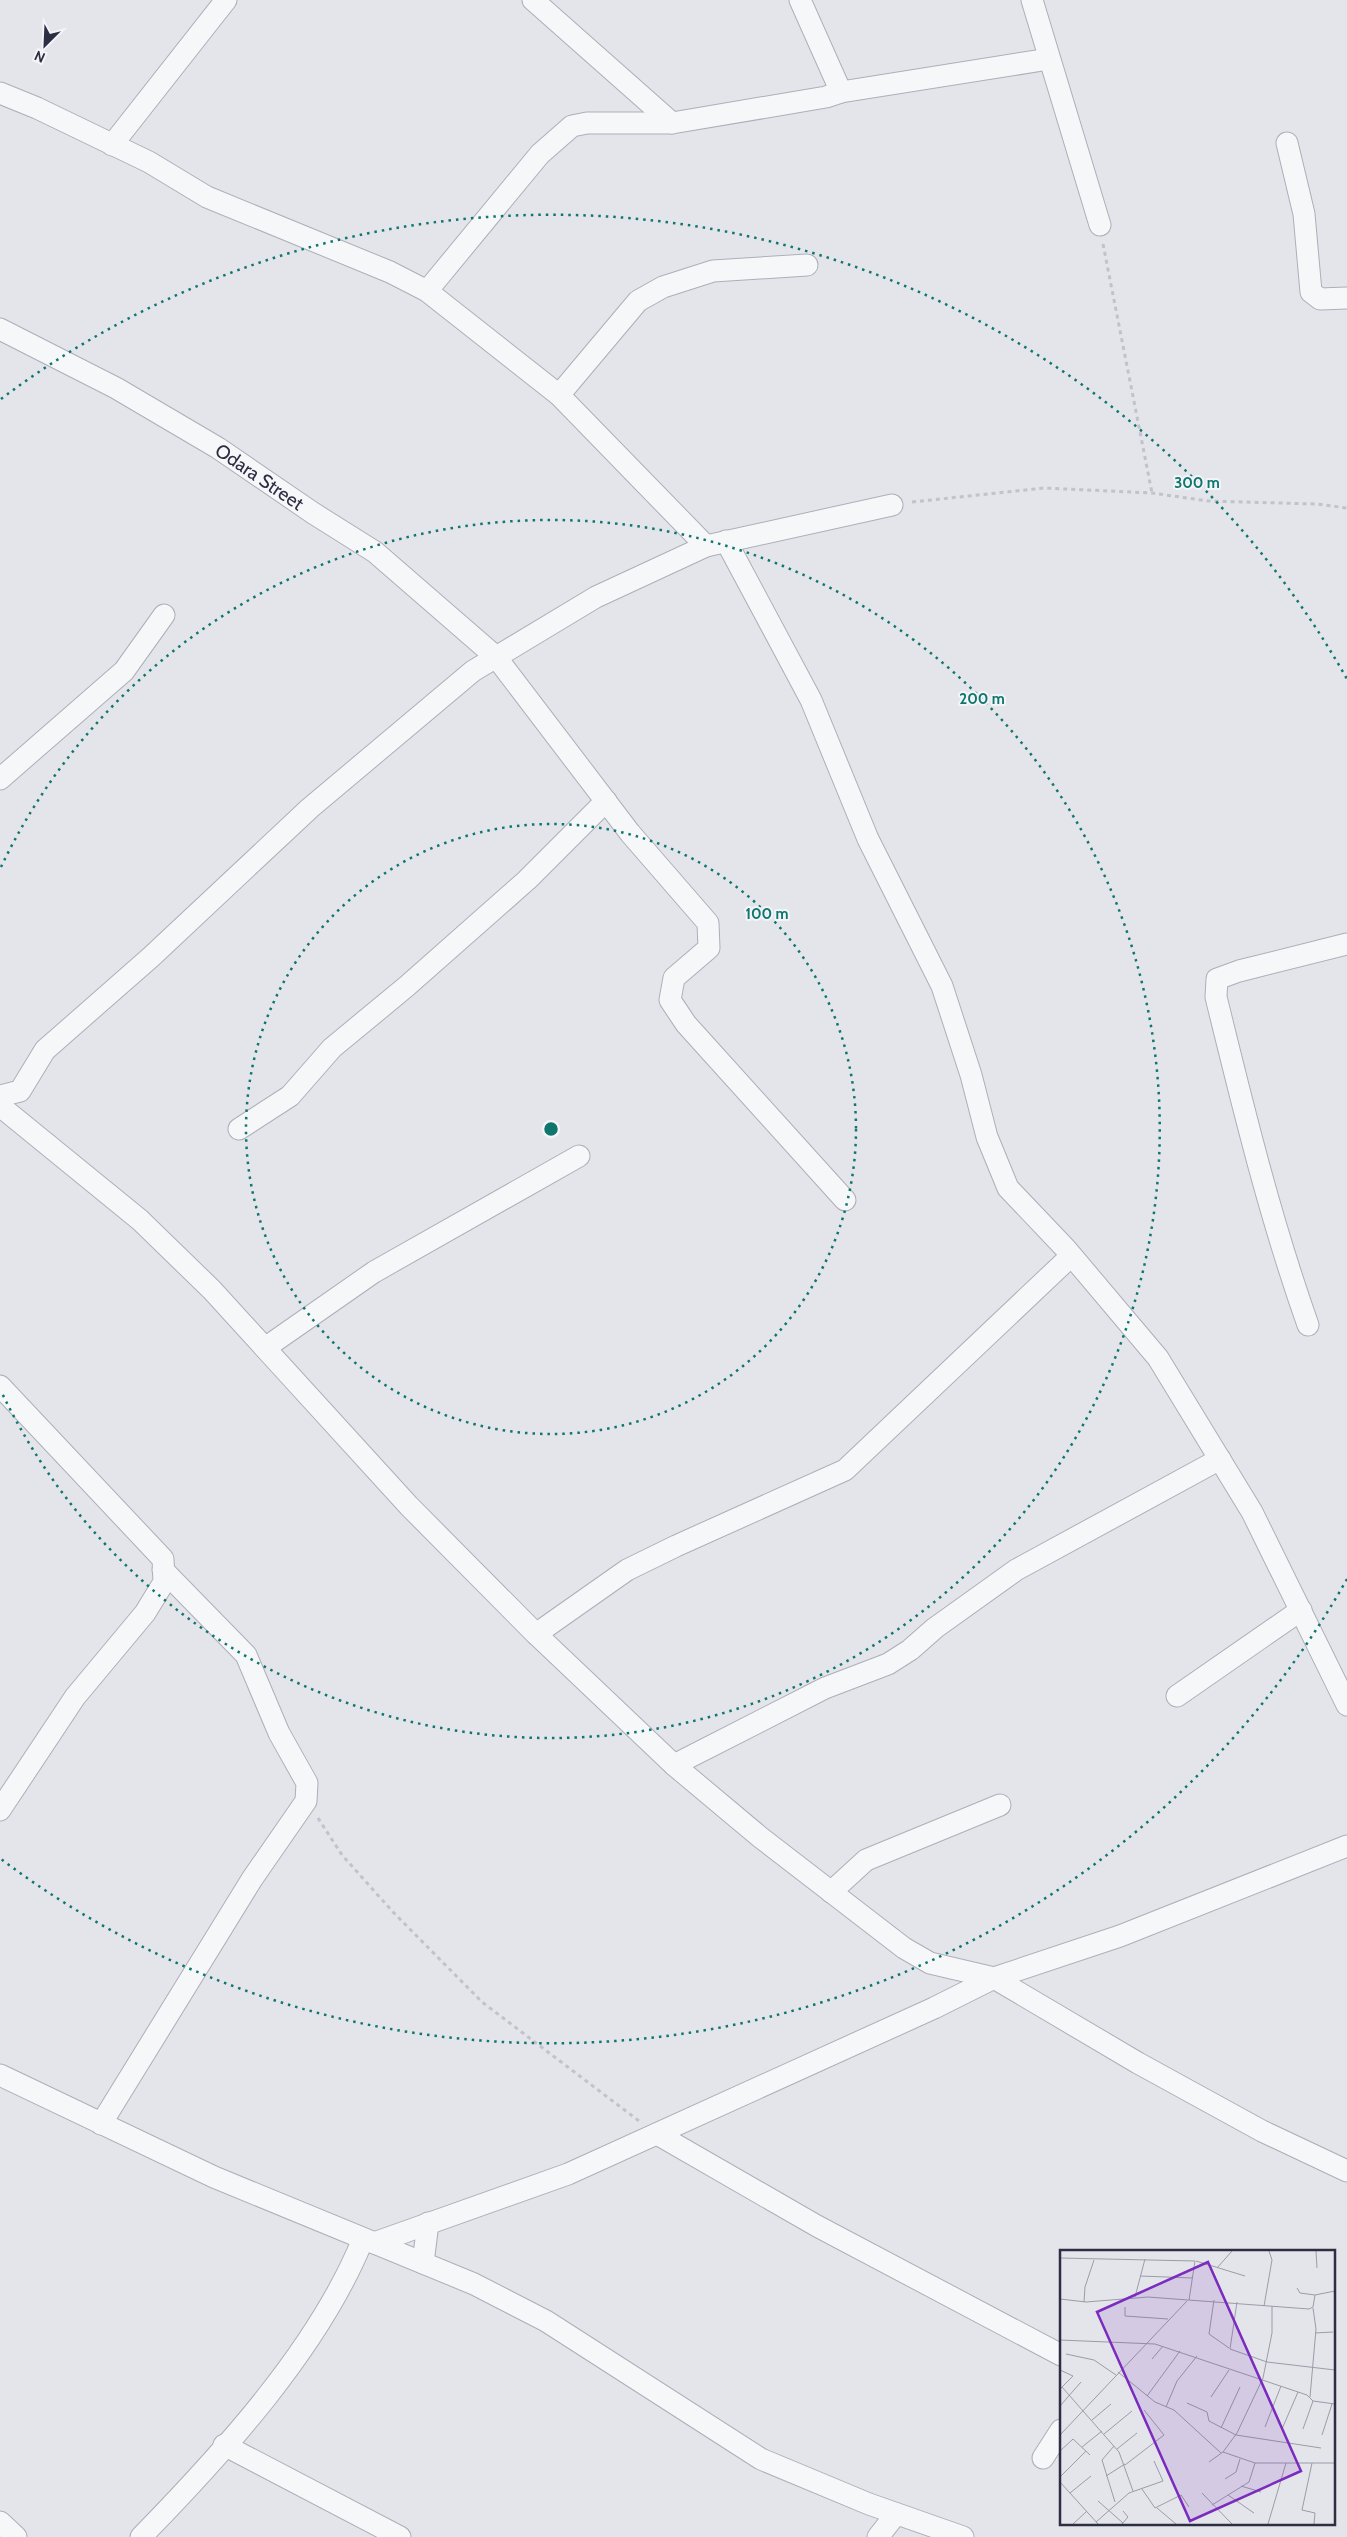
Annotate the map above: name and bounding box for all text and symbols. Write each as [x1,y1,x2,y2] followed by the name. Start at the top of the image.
[20,20,70,70] north arrow
[32,47,48,67] text: N
[211,439,309,516] street label: Odara Street
[1174,474,1220,492] text: 300 m
[959,690,1005,708] text: 200 m
[745,905,789,923] text: 100 m
[542,1120,560,1138] centre of rings
[1060,2250,1334,2524] inset map

